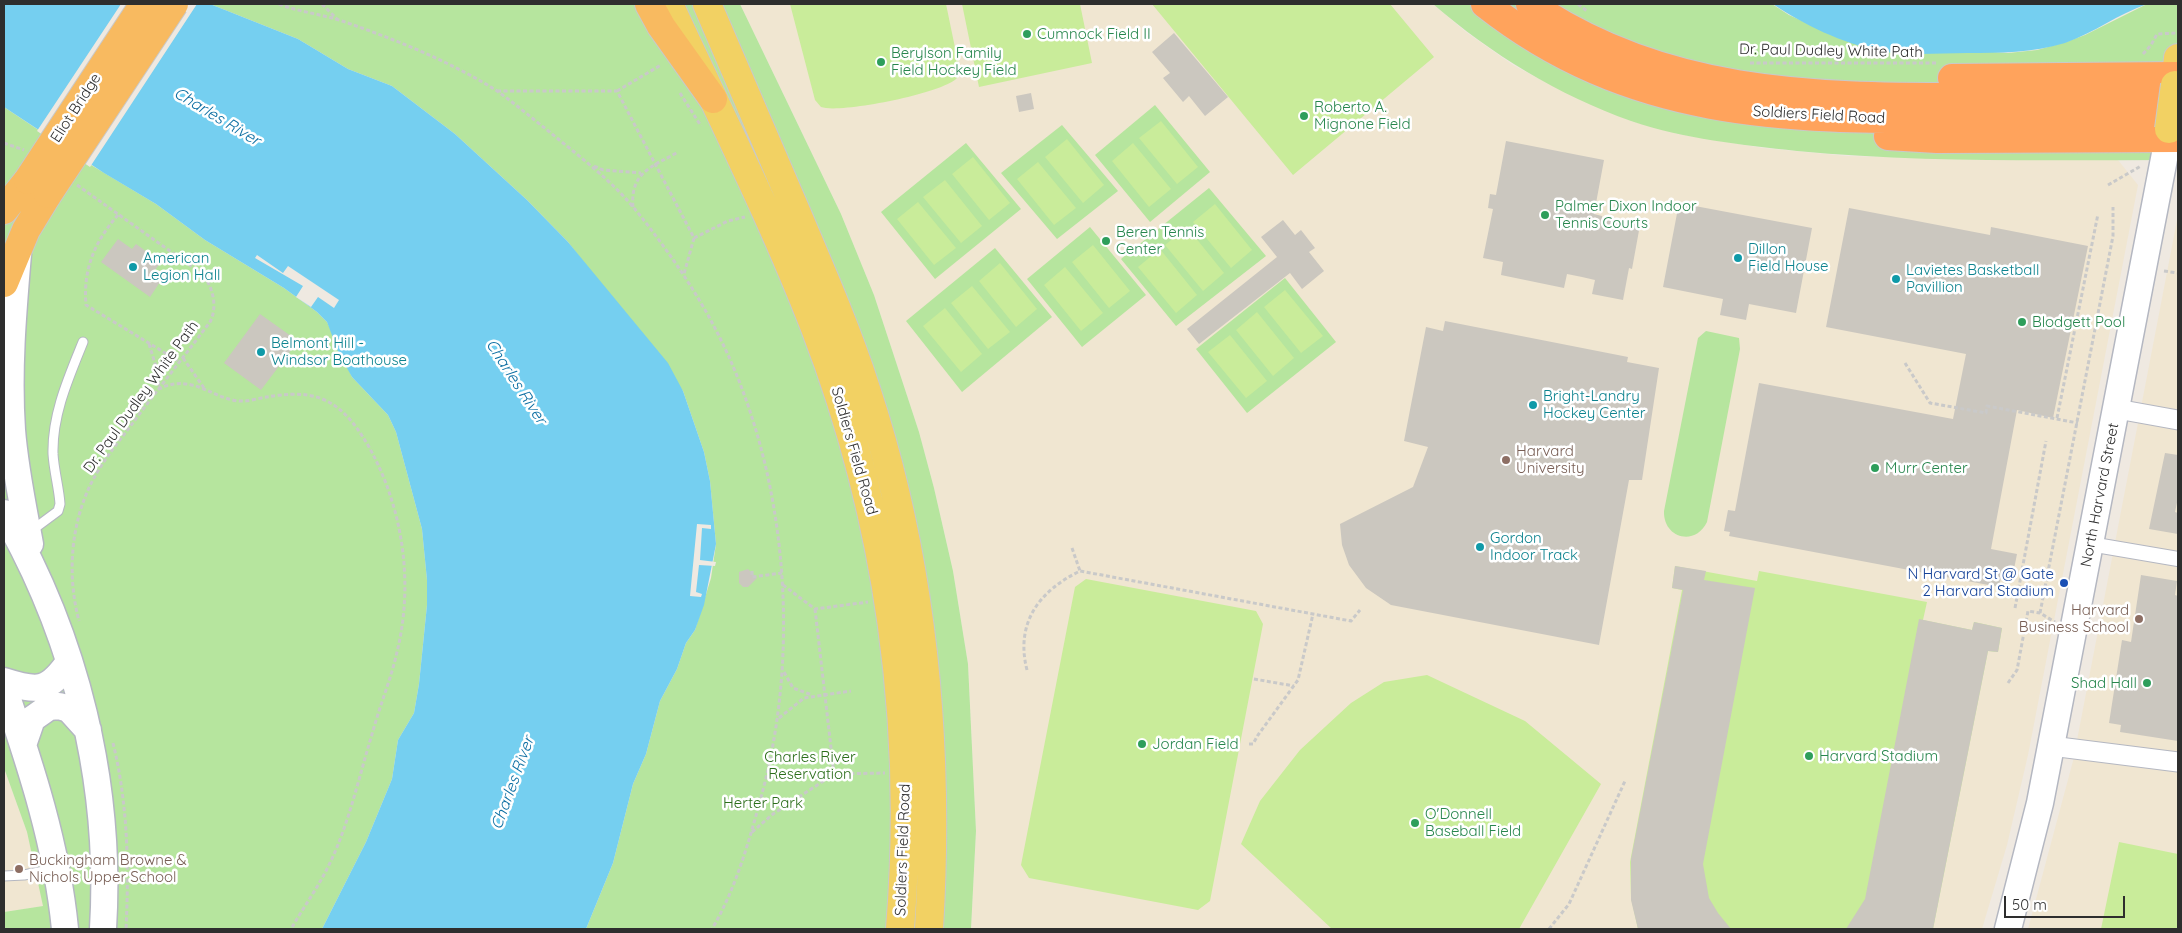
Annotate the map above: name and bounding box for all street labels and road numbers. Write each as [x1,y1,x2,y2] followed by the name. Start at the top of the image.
[1739,40,1923,62] street label: Dr. Paul Dudley White Path
[47,70,105,146] street label: Eliot Bridge
[1752,103,1886,127] street label: Soldiers Field Road
[80,317,202,477] street label: Dr. Paul Dudley White Path
[827,385,881,517] street label: Soldiers Field Road
[2077,421,2123,569] street label: North Harvard Street
[892,784,914,916] street label: Soldiers Field Road

